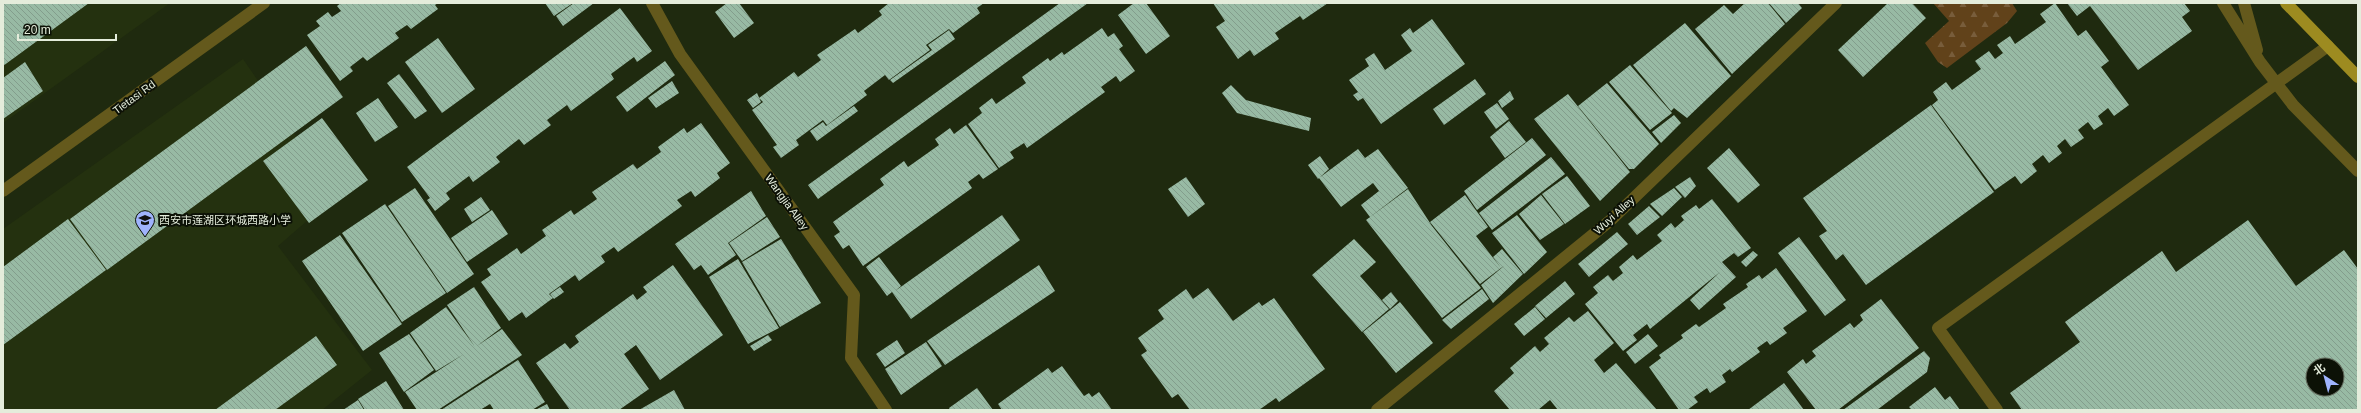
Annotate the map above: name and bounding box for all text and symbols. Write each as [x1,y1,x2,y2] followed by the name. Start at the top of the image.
[18,16,116,42] scale bar
[24,23,51,37] text: 20 m
[111,78,157,116] street label: Tietasi Rd
[763,172,811,232] street label: Wangjia Alley
[1591,193,1637,236] street label: Wuyi Alley
[134,209,156,237] school or university icon: 西安市莲湖区环城西路小学
[159,214,291,226] place label: 西安市莲湖区环城西路小学
[2305,357,2345,397] north arrow
[2311,361,2327,377] text: 北

